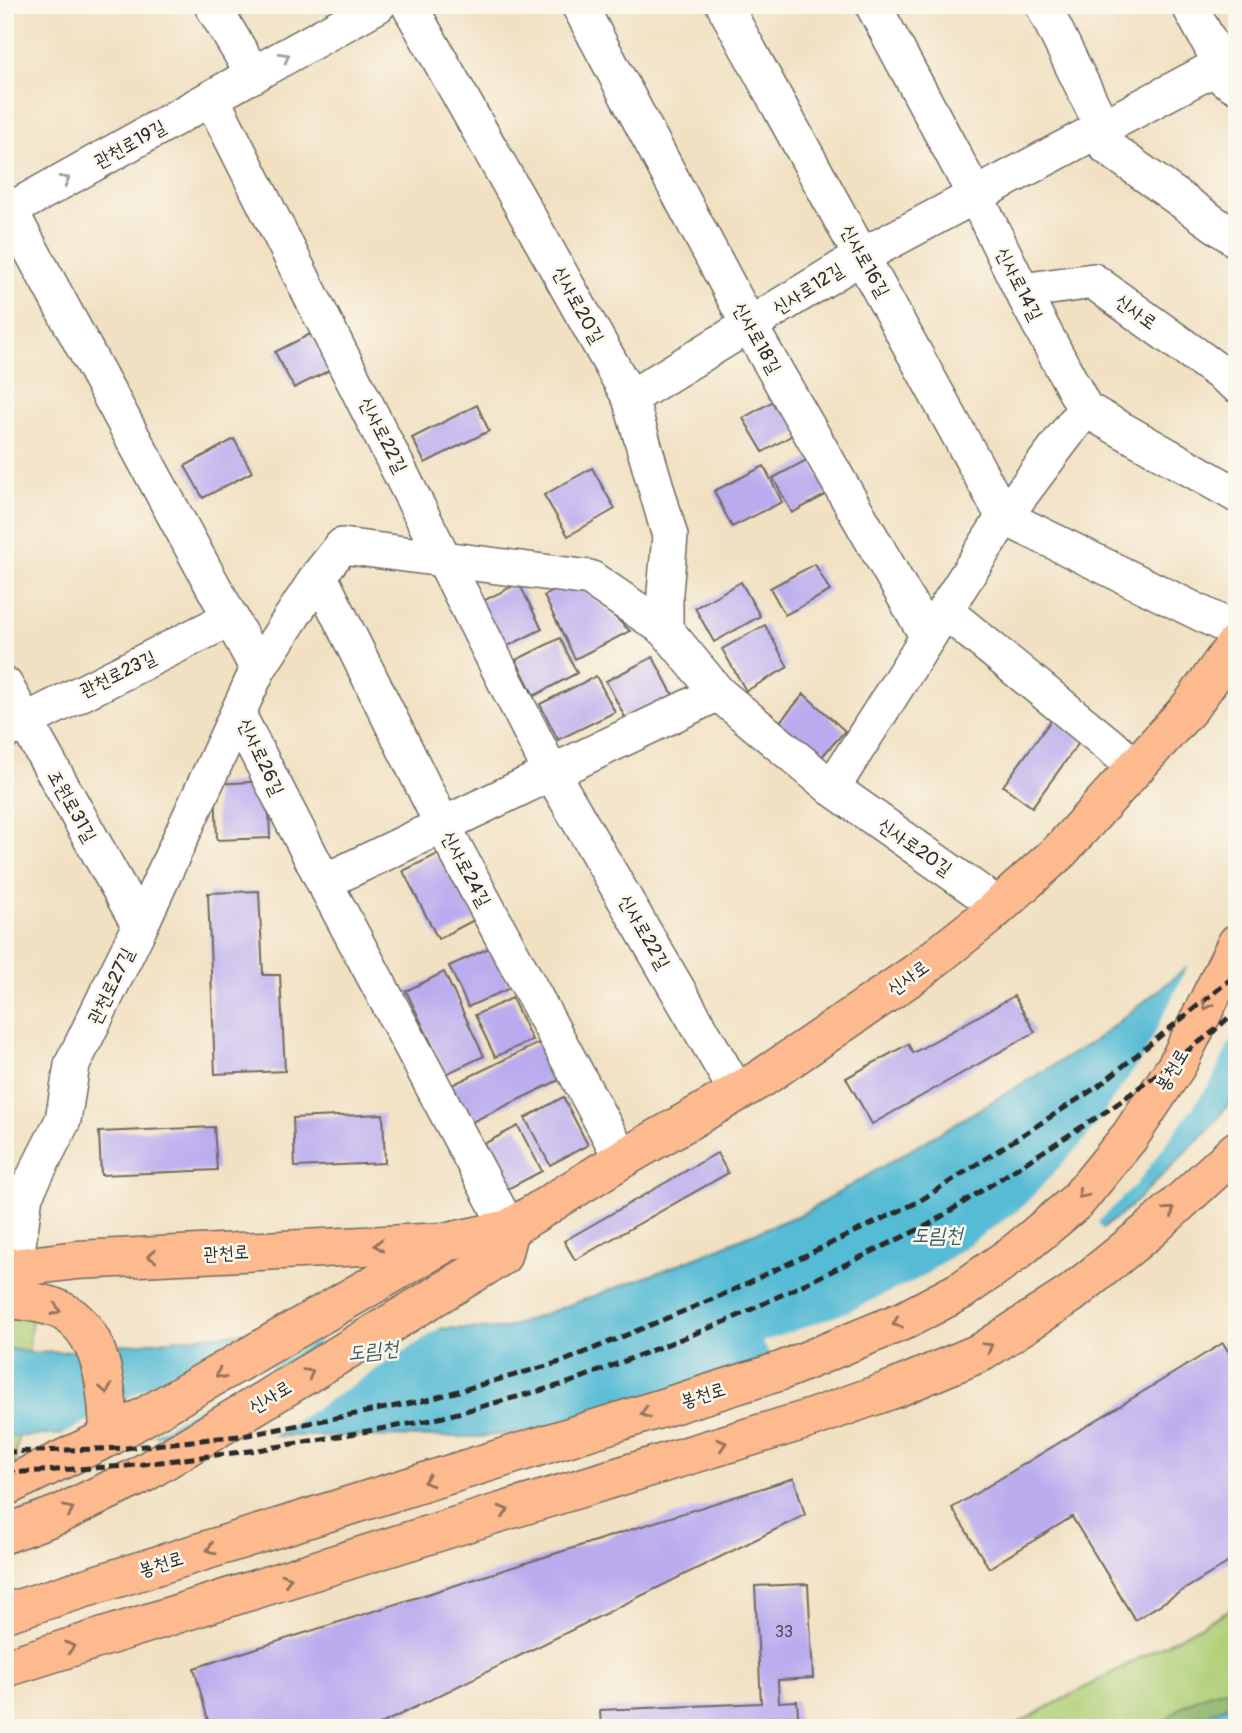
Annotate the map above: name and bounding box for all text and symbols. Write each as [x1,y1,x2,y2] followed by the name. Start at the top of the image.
[278,52,290,65] one-way arrow
[90,115,170,173] street label: 관천로19길
[58,175,70,188] one-way arrow
[835,220,895,302] street label: 신사로16길
[990,243,1048,325] street label: 신사로14길
[768,258,848,320] street label: 신사로12길
[547,262,609,348] street label: 신사로20길
[1110,289,1162,335] street label: 신사로
[728,298,786,378] street label: 신사로18길
[354,393,412,477] street label: 신사로22길
[76,645,160,703] street label: 관천로23길
[233,714,289,800] street label: 신사로26길
[42,766,102,846] street label: 조원로31길
[873,813,957,881] street label: 신사로20길
[436,827,496,911] street label: 신사로24길
[613,890,675,974] street label: 신사로22길
[82,944,140,1028] street label: 관천로27길
[882,955,934,1001] street label: 신사로
[1201,998,1215,1010] one-way arrow
[1150,1044,1194,1096] street label: 봉천로
[1078,1186,1091,1199] one-way arrow
[1162,1207,1175,1220] one-way arrow
[912,1222,964,1249] water label: 도림천
[373,1238,384,1253] one-way arrow
[202,1240,250,1266] street label: 관천로
[146,1249,157,1264] one-way arrow
[49,1302,62,1316] one-way arrow
[892,1315,904,1329] one-way arrow
[346,1335,402,1367] water label: 도림천
[981,1342,994,1355] one-way arrow
[215,1365,228,1378] one-way arrow
[301,1368,314,1381] one-way arrow
[244,1375,296,1419] street label: 신사로
[678,1377,728,1413] street label: 봉천로
[98,1383,113,1395] one-way arrow
[640,1405,652,1419] one-way arrow
[715,1438,728,1452] one-way arrow
[423,1472,435,1487] one-way arrow
[62,1504,74,1518] one-way arrow
[498,1505,510,1519] one-way arrow
[205,1540,217,1555] one-way arrow
[136,1546,186,1582] street label: 봉천로
[281,1573,293,1587] one-way arrow
[775,1622,793,1642] house number: 33
[64,1641,76,1656] one-way arrow

